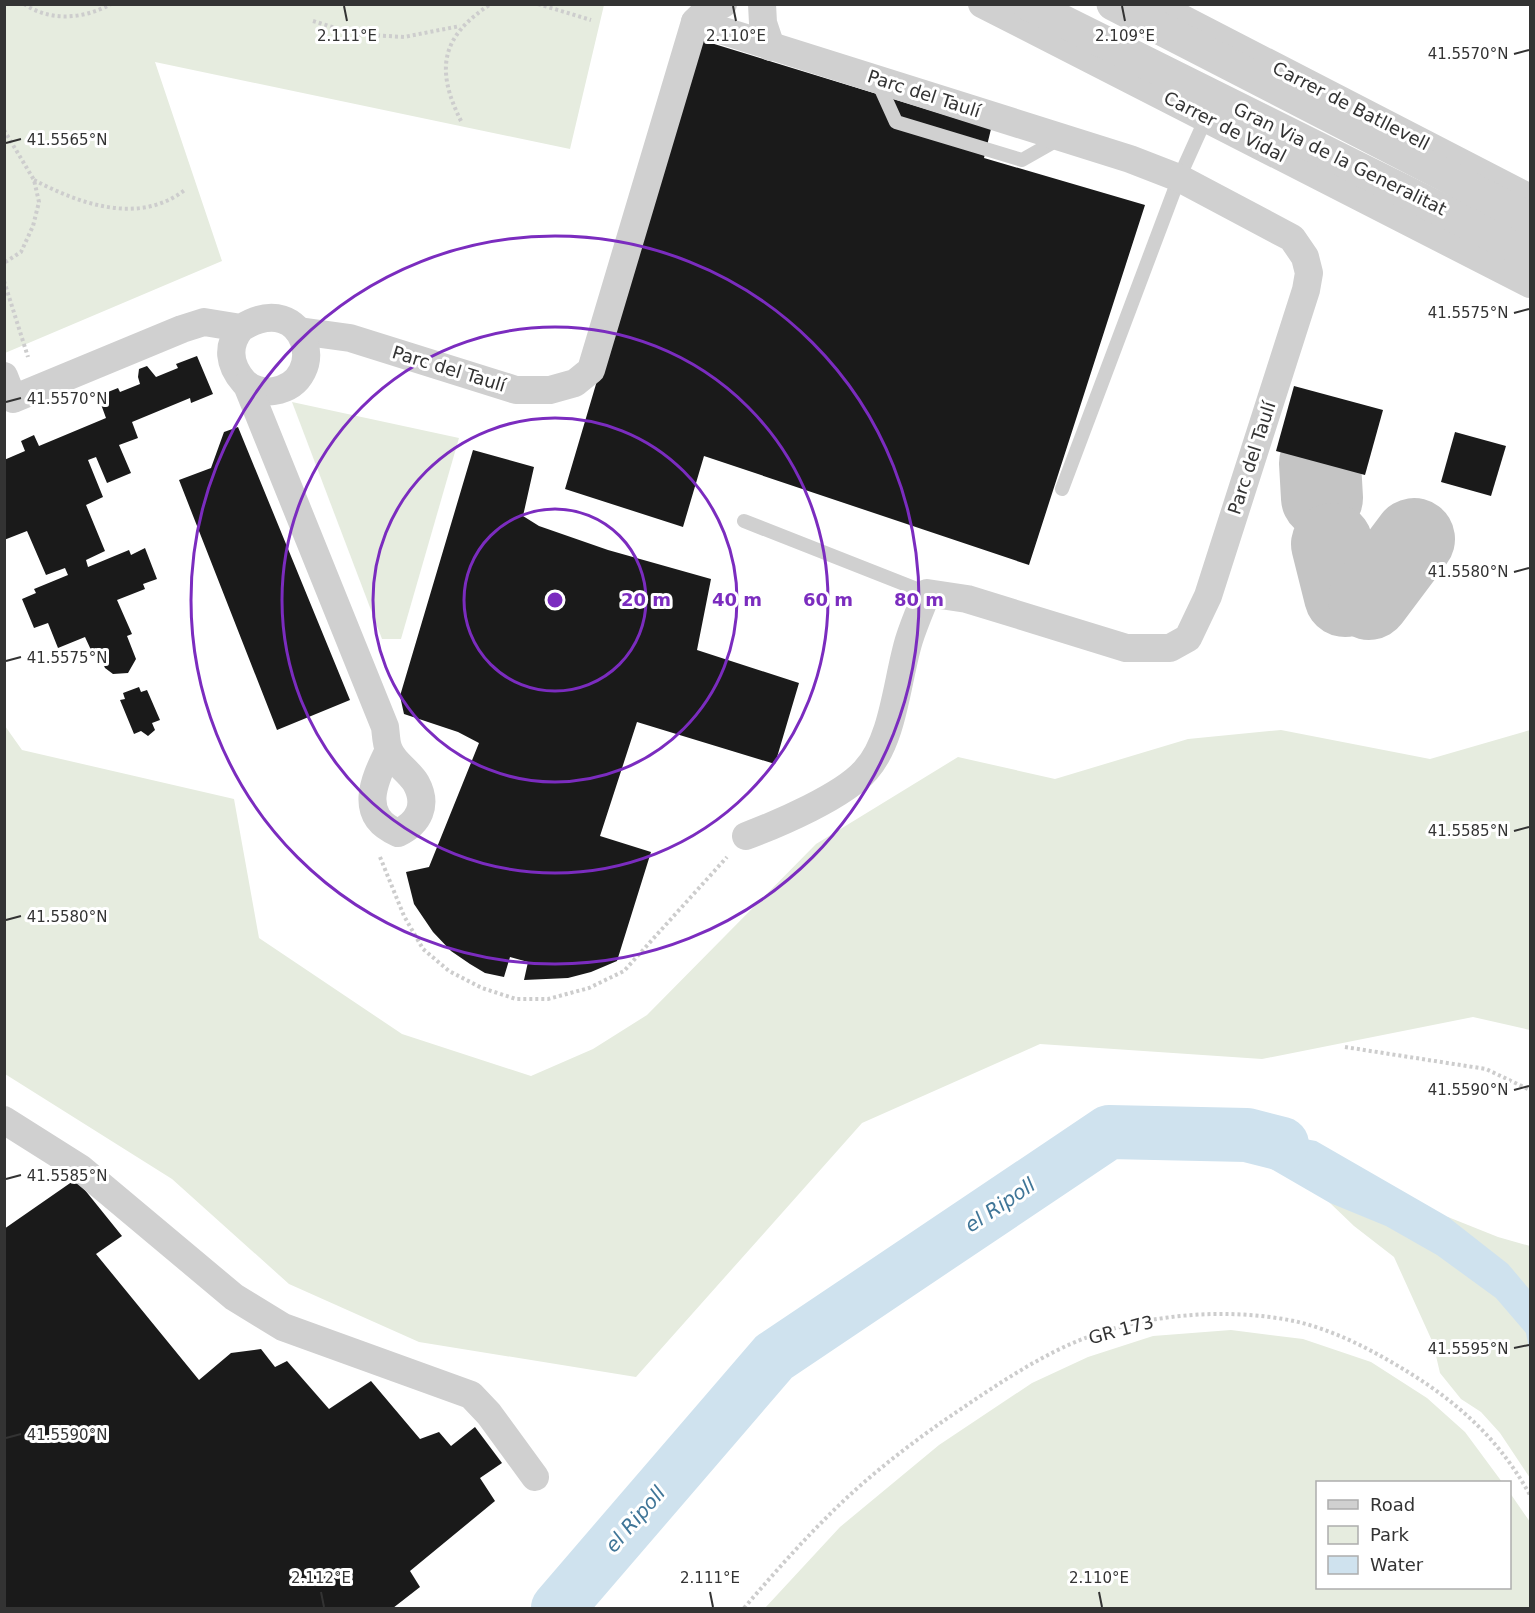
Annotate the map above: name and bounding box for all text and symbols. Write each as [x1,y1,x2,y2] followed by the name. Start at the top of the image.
[317,27,377,45] text: 2.111°E
[706,27,766,45] text: 2.110°E
[1095,27,1155,45] text: 2.109°E
[1428,45,1508,63] text: 41.5570°N
[1269,57,1433,154] street label: Carrer de Batllevell
[865,65,984,122] street label: Parc del Taulí
[1161,87,1290,166] street label: Carrer de Vidal
[1230,98,1450,219] street label: Gran Via de la Generalitat
[27,131,107,149] text: 41.5565°N
[1428,304,1508,322] text: 41.5575°N
[390,341,509,396] street label: Parc del Taulí
[27,390,107,408] text: 41.5570°N
[1223,398,1280,517] street label: Parc del Taulí
[1428,563,1508,581] text: 41.5580°N
[621,589,671,610] text: 20 m
[712,589,762,610] text: 40 m
[803,589,853,610] text: 60 m
[894,589,944,610] text: 80 m
[545,590,565,610] centre of rings
[27,649,107,667] text: 41.5575°N
[1428,822,1508,840] text: 41.5585°N
[27,908,107,926] text: 41.5580°N
[1428,1081,1508,1099] text: 41.5590°N
[27,1167,107,1185] text: 41.5585°N
[960,1173,1040,1237] water label: el Ripoll
[1086,1311,1156,1348] street label: GR 173
[1428,1340,1508,1358] text: 41.5595°N
[27,1426,107,1444] text: 41.5590°N
[600,1481,670,1557] water label: el Ripoll
[1316,1481,1511,1589] legend
[1370,1494,1415,1515] text: Road
[1370,1524,1409,1545] text: Park
[1370,1554,1424,1575] text: Water
[291,1569,351,1587] text: 2.112°E
[680,1569,740,1587] text: 2.111°E
[1069,1569,1129,1587] text: 2.110°E

